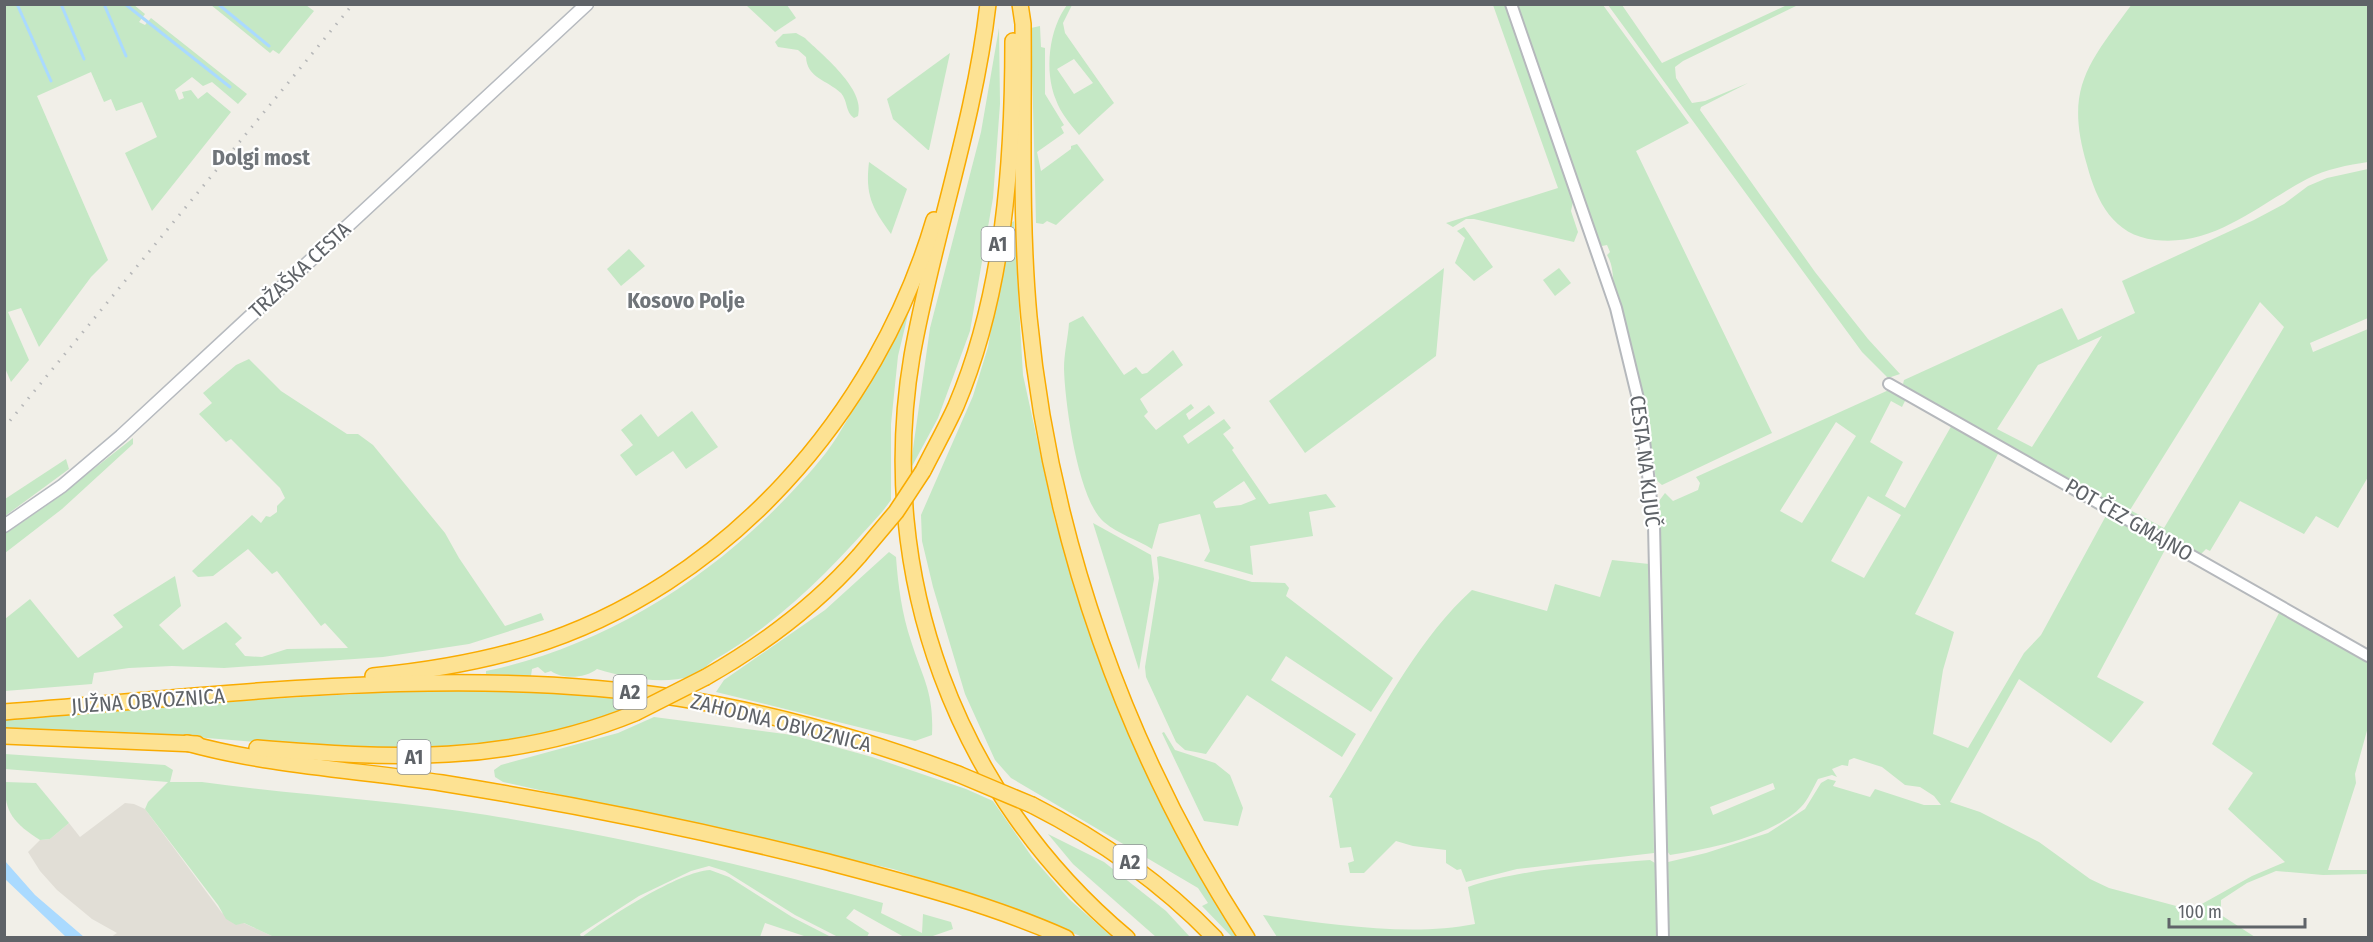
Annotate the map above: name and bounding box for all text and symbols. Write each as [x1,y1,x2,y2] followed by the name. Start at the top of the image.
[212,144,310,171] district label: Dolgi most
[244,216,356,324] street label: TRŽAŠKA CESTA
[982,227,1014,261] road number: A1
[627,287,745,314] district label: Kosovo Polje
[1624,394,1666,529] street label: CESTA NA KLJUČ
[2061,473,2197,567] street label: POT ČEZ GMAJNO
[614,675,646,709] road number: A2
[70,683,226,719] street label: JUŽNA OBVOZNICA
[688,688,874,758] street label: ZAHODNA OBVOZNICA
[398,740,430,774] road number: A1
[1114,845,1146,879] road number: A2
[2169,891,2306,929] scale bar
[2178,901,2222,923] text: 100 m

